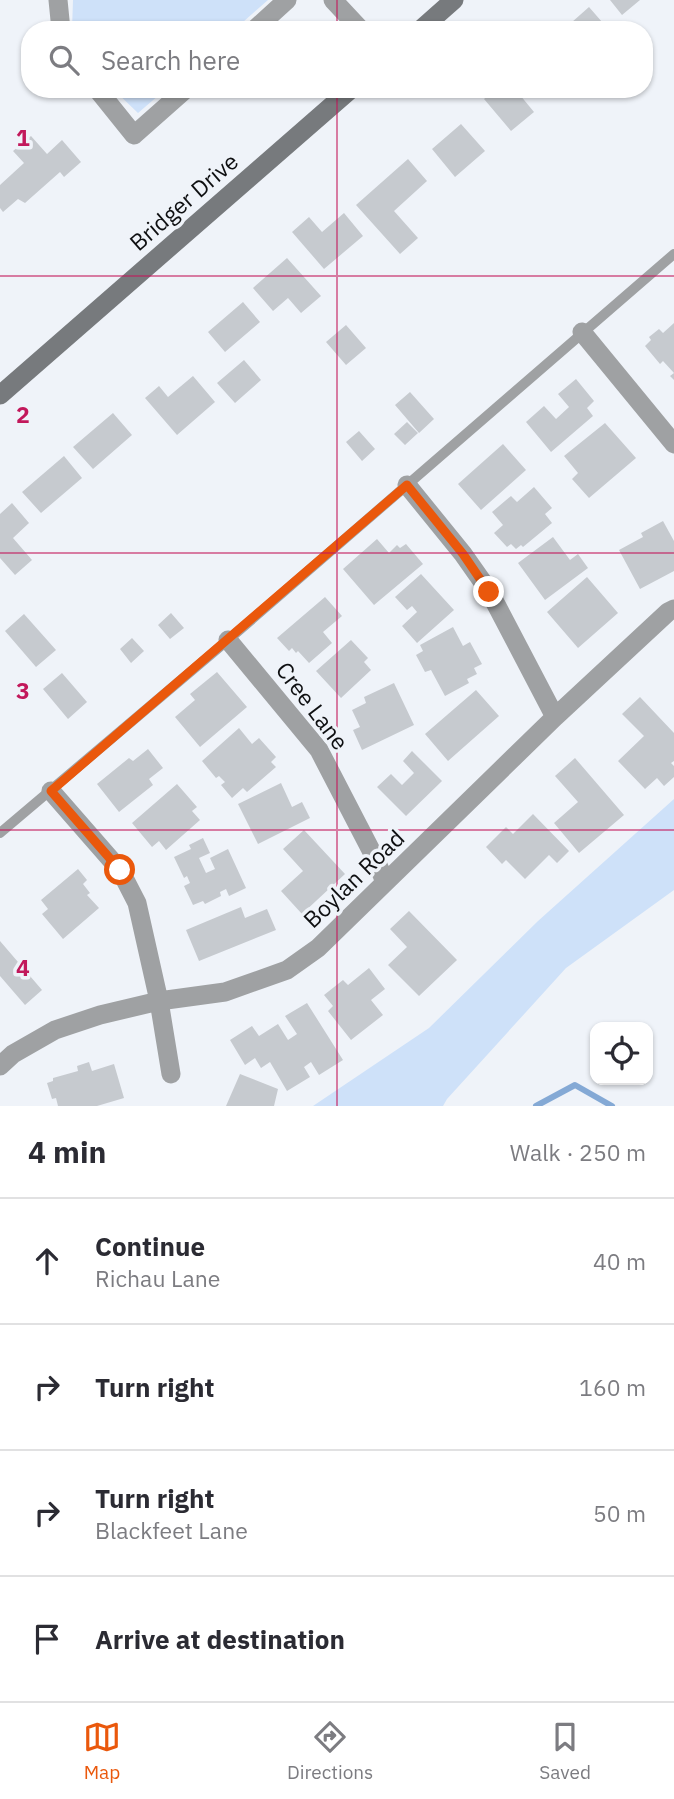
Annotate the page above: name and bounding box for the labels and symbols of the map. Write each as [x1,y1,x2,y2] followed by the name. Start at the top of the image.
[16,122,30,152] text: 1
[123,146,244,257] street label: Bridger Drive
[16,399,30,429] text: 2
[473,576,504,607] route end
[270,655,356,755] street label: Cree Lane
[16,675,30,705] text: 3
[296,823,410,934] street label: Boylan Road
[104,854,135,885] route start
[16,952,30,982] text: 4

